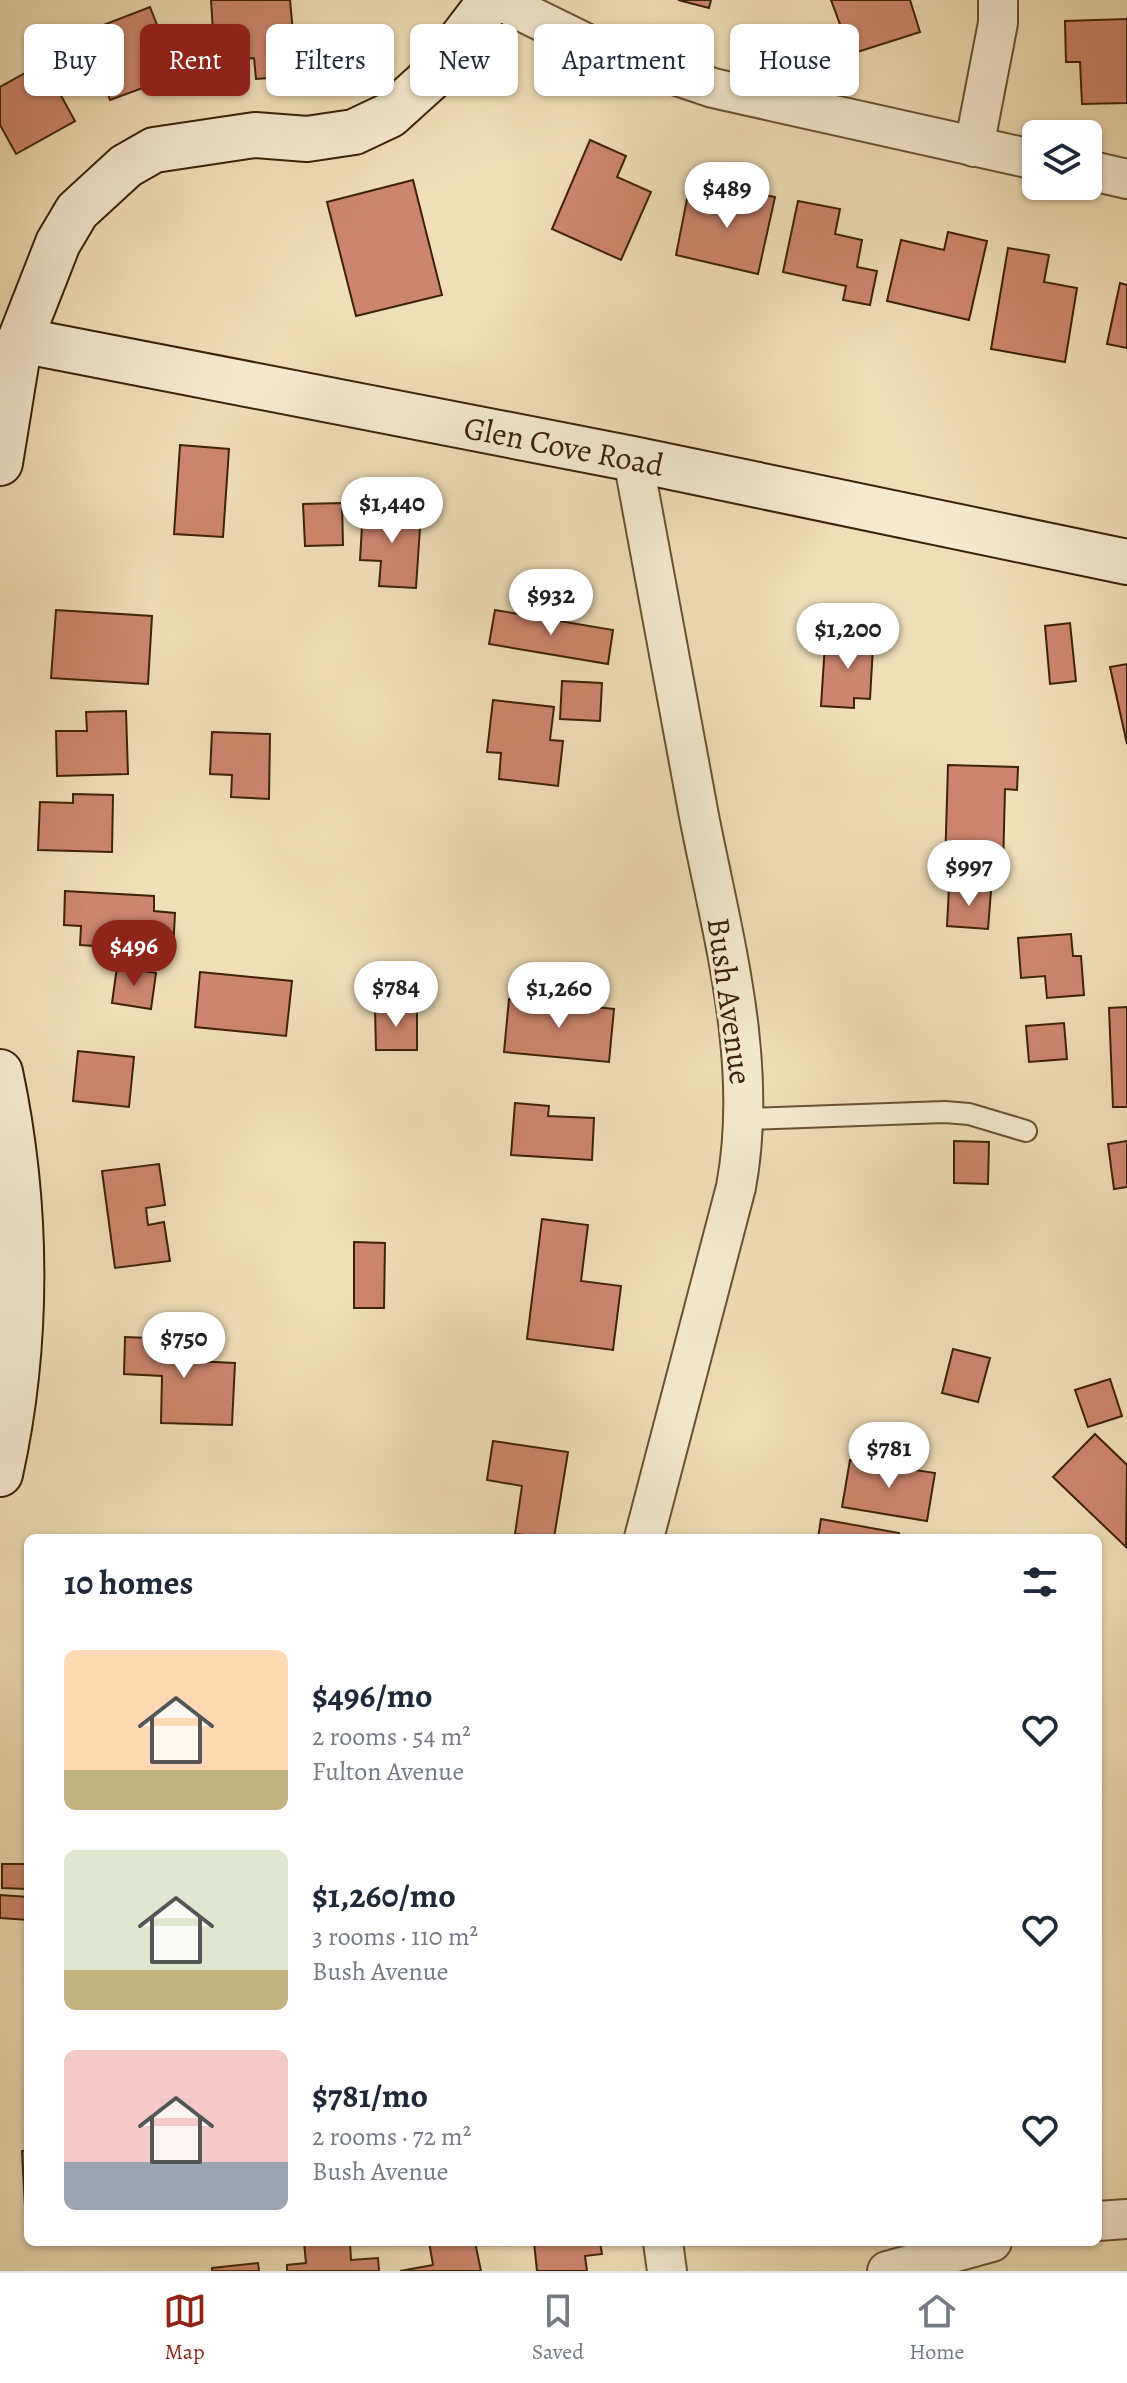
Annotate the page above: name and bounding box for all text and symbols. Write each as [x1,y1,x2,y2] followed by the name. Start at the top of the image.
[24,24,124,96] chip: Buy
[140,24,250,96] chip: Rent
[266,24,394,96] chip: Filters
[410,24,518,96] chip: New
[534,24,714,96] chip: Apartment
[730,24,859,96] chip: House
[1022,120,1102,200] map controls
[1022,120,1102,200] button: layers
[680,162,774,230] pin: $489
[703,170,751,205] text: $489
[460,405,669,487] street label: Glen Cove Road
[327,477,457,545] pin: $1,440
[359,485,425,520] text: $1,440
[504,569,598,637] pin: $932
[527,577,575,612] text: $932
[783,603,913,671] pin: $1,200
[814,611,882,646] text: $1,200
[922,840,1016,908] pin: $997
[945,848,993,883] text: $997
[697,915,763,1087] street label: Bush Avenue
[87,920,181,988] pin: $496
[110,928,158,963] text: $496
[349,961,443,1029] pin: $784
[494,962,624,1030] pin: $1,260
[372,969,420,1004] text: $784
[526,970,592,1005] text: $1,260
[137,1312,231,1380] pin: $750
[160,1320,208,1355] text: $750
[842,1422,936,1490] pin: $781
[866,1430,912,1465] text: $781
[64,1559,193,1606] text: 10 homes
[1018,1560,1062,1604] icon: filters
[312,1672,433,1719] text: $496/mo
[128,1682,224,1778] icon: home
[1018,1708,1062,1752] icon: heart
[312,1719,471,1754] text: 2 rooms · 54 m²
[312,1754,464,1789] text: Fulton Avenue
[312,1872,456,1919] text: $1,260/mo
[128,1882,224,1978] icon: home
[1018,1908,1062,1952] icon: heart
[312,1919,478,1954] text: 3 rooms · 110 m²
[312,1954,449,1989] text: Bush Avenue
[312,2072,428,2119] text: $781/mo
[128,2082,224,2178] icon: home
[1018,2108,1062,2152] icon: heart
[312,2119,471,2154] text: 2 rooms · 72 m²
[312,2154,449,2189] text: Bush Avenue
[163,2289,207,2367] tab: Map
[532,2289,584,2367] tab: Saved
[909,2289,964,2367] tab: Home

